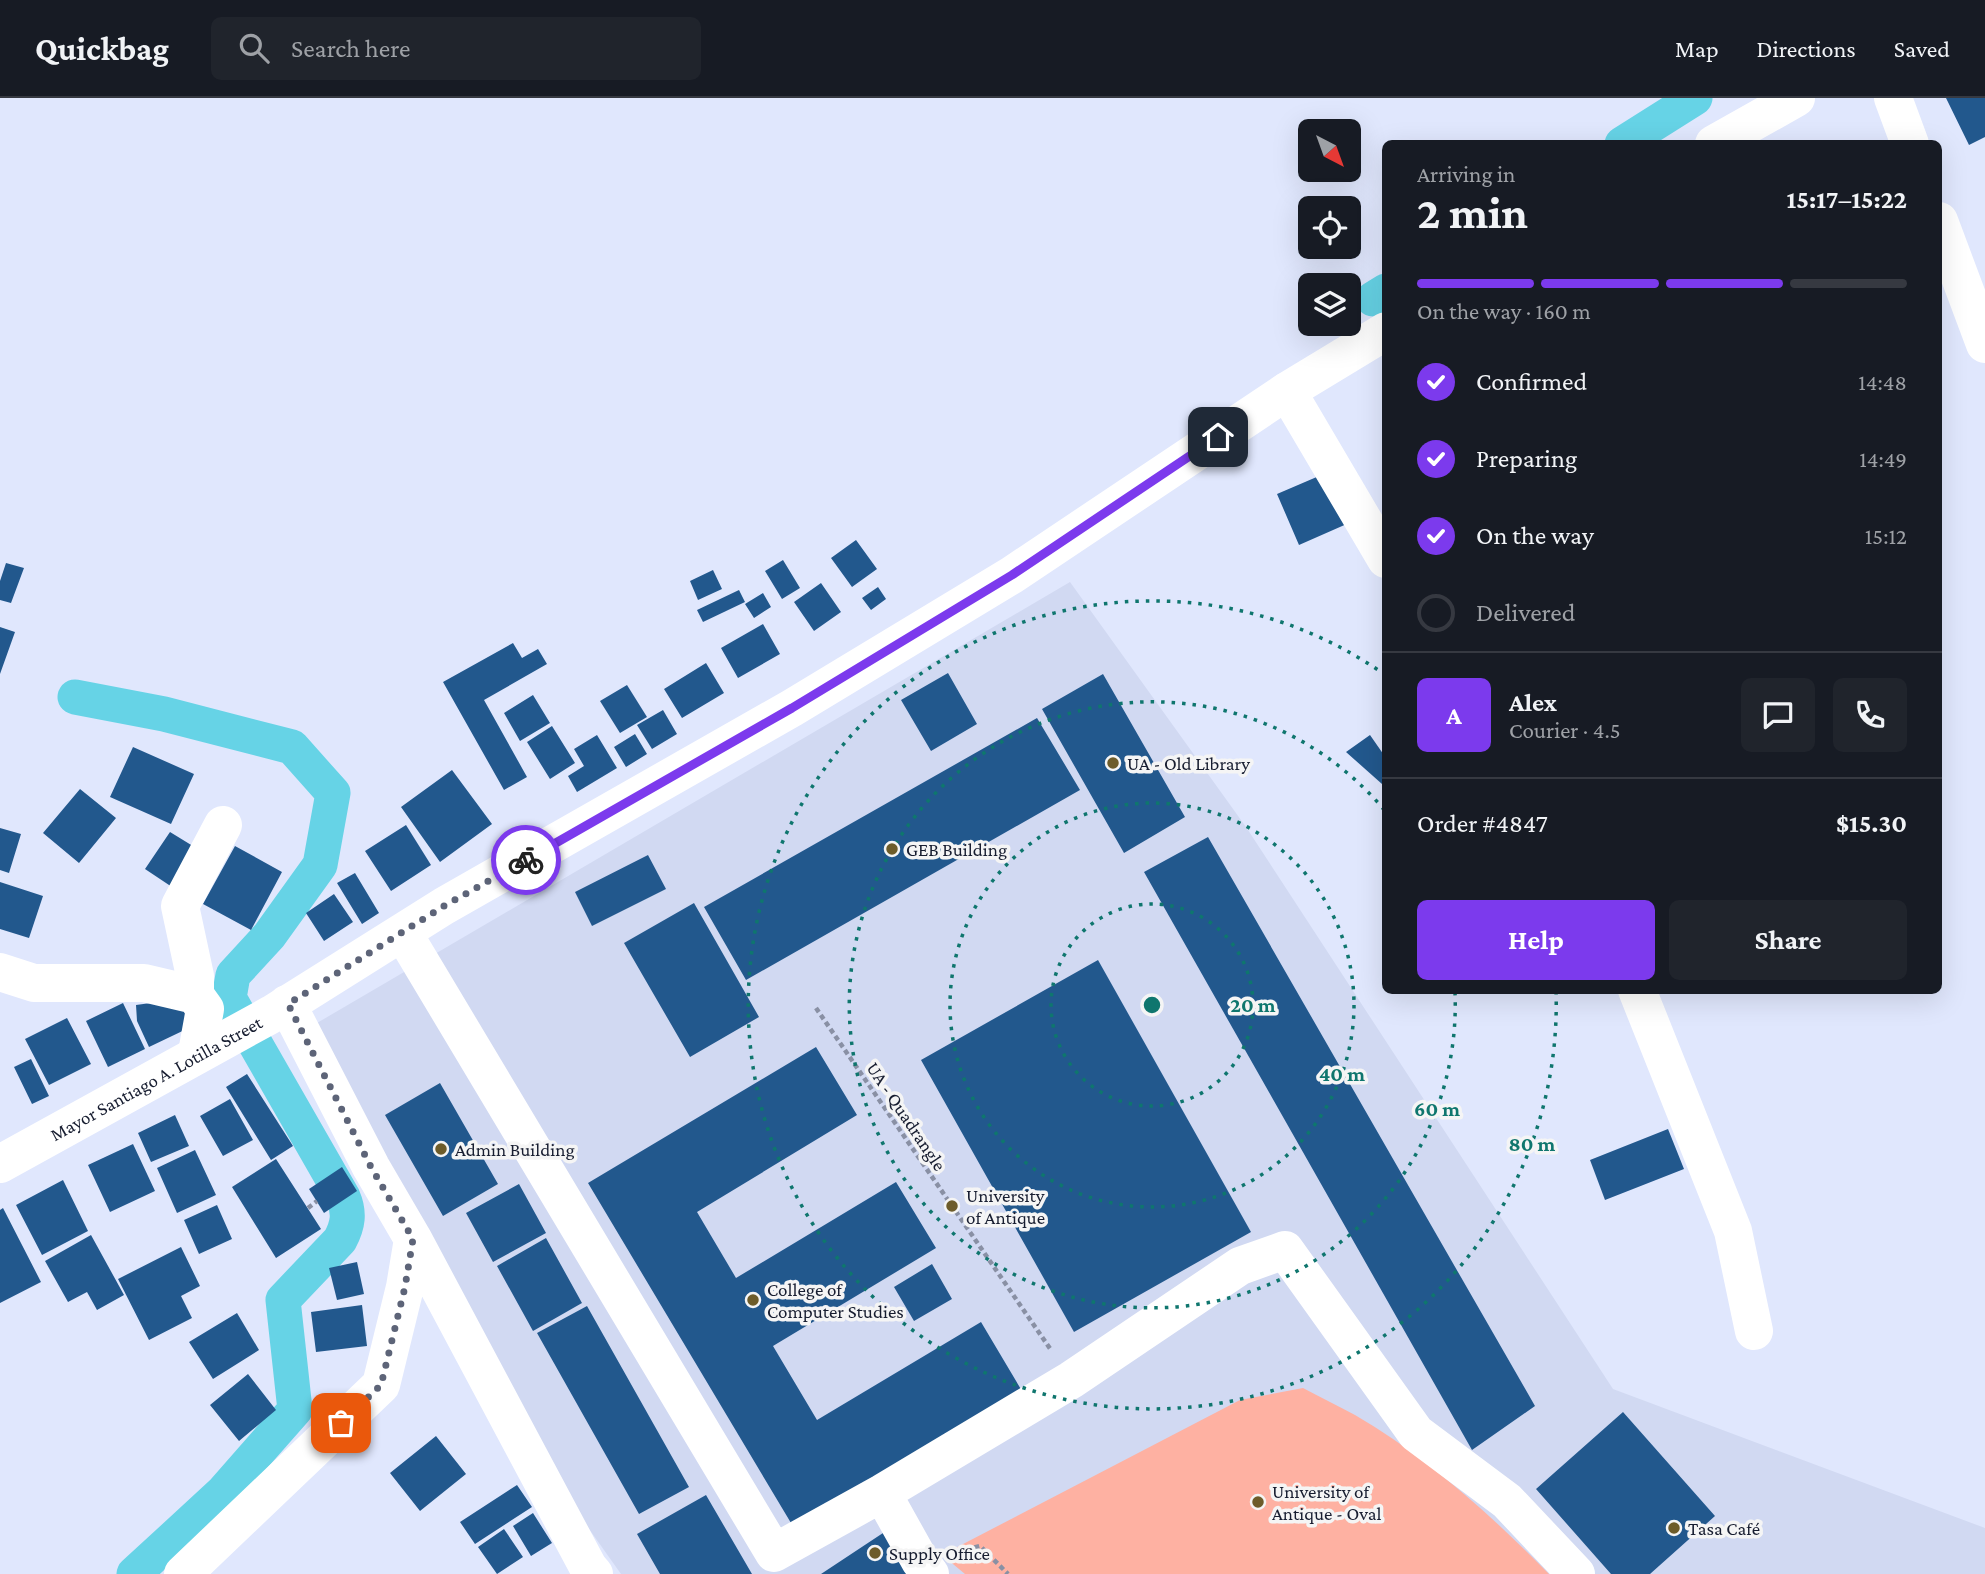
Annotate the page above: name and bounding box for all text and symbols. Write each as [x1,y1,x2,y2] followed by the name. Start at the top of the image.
[211,17,701,80] search box
[235,29,273,67] icon: search
[35,30,169,67] text: Quickbag
[291,34,410,63] text: Search here
[1675,35,1719,62] text: Map
[1757,35,1856,62] text: Directions
[1894,35,1950,62] text: Saved
[1298,119,1362,182] north arrow
[1298,119,1361,336] map controls
[1417,161,1515,187] text: Arriving in
[1786,185,1907,214] text: 15:17–15:22
[1417,187,1528,238] text: 2 min
[1298,196,1361,259] button: locate
[1298,273,1361,336] button: layers
[1417,298,1591,324] text: On the way · 160 m
[1417,363,1455,401] icon: check
[1476,367,1587,396] text: Confirmed
[1858,369,1907,395] text: 14:48
[1188,407,1248,467] pin
[1199,418,1237,456] icon: home
[1417,440,1455,478] icon: check
[1476,444,1577,473] text: Preparing
[1859,446,1907,472] text: 14:49
[1417,517,1455,555] icon: check
[1476,521,1594,550] text: On the way
[1865,523,1907,549] text: 15:12
[1476,598,1575,627] text: Delivered
[1741,678,1815,752] button: chat
[1833,678,1907,752] button: phone
[1509,688,1557,717] text: Alex
[1446,701,1462,730] text: A
[1509,717,1621,743] text: Courier · 4.5
[1127,753,1250,774] place label: UA - Old Library
[1105,755,1121,771] marker: UA - Old Library
[1417,809,1548,838] text: Order #4847
[1836,809,1907,838] text: $15.30
[491,825,561,895] courier
[906,839,1007,860] place label: GEB Building
[507,841,545,879] icon: bike
[884,841,900,857] marker: GEB Building
[1417,900,1655,980] button: Help
[1669,900,1907,980] button: Share
[1140,993,1164,1017] centre of rings
[1230,993,1276,1017] text: 20 m
[46,1011,266,1145] street label: Mayor Santiago A. Lotilla Street
[863,1058,951,1175] street label: UA - Quadrangle
[1319,1062,1365,1086] text: 40 m
[1414,1097,1460,1121] text: 60 m
[1509,1132,1556,1156] text: 80 m
[455,1139,575,1160] place label: Admin Building
[433,1141,449,1157] marker: Admin Building
[966,1185,1045,1228] place label: University of Antique
[944,1198,960,1214] marker: University of Antique
[767,1279,904,1322] place label: College of Computer Studies
[745,1292,761,1308] marker: College of Computer Studies
[311,1393,371,1453] pin
[322,1404,360,1442] icon: bag
[1272,1481,1382,1524] place label: University of Antique - Oval
[1250,1494,1266,1510] marker: University of Antique - Oval
[1688,1518,1760,1539] place label: Tasa Café
[1666,1520,1682,1536] marker: Tasa Café
[889,1543,990,1564] place label: Supply Office
[867,1545,883,1561] marker: Supply Office

